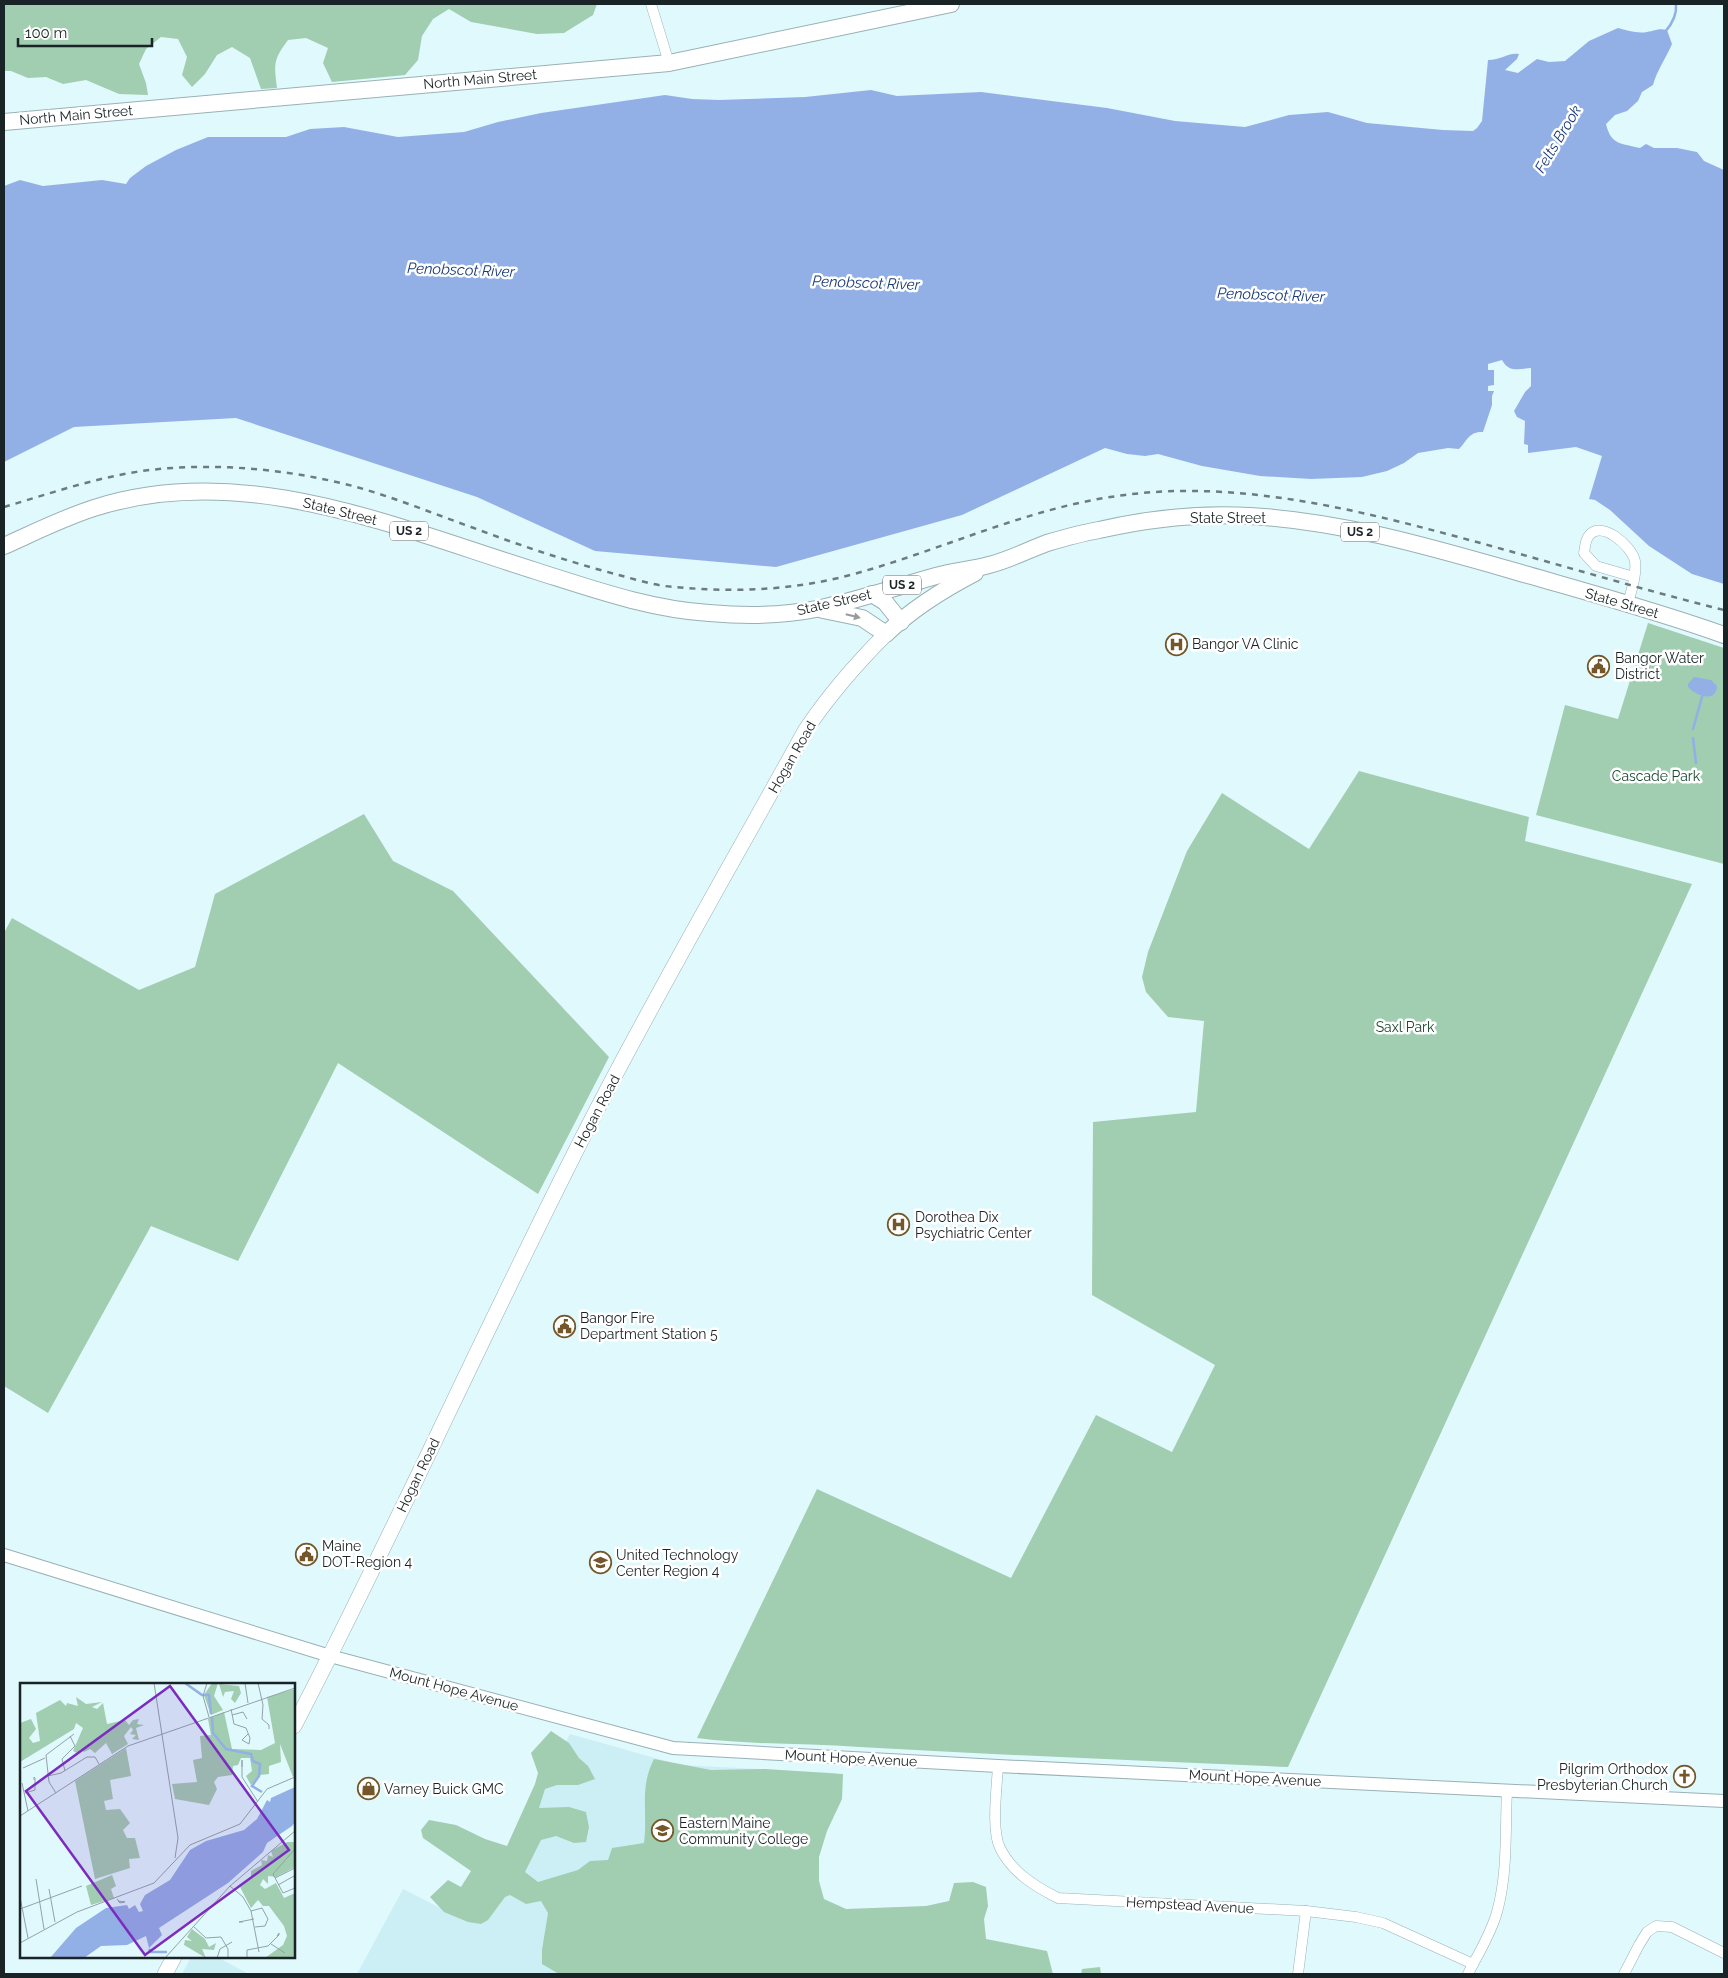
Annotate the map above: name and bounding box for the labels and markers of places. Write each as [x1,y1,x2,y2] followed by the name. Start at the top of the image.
[1164,632,1188,656] hospital icon: Bangor VA Clinic
[1192,636,1299,652] place label: Bangor VA Clinic
[1615,650,1704,682] place label: Bangor Water District
[1587,654,1611,678] public building icon: Bangor Water District
[915,1209,1032,1241] place label: Dorothea Dix Psychiatric Center
[887,1213,911,1237] hospital icon: Dorothea Dix Psychiatric Center
[580,1310,718,1342] place label: Bangor Fire Department Station 5
[552,1314,576,1338] public building icon: Bangor Fire Department Station 5
[322,1538,413,1570] place label: Maine DOT-Region 4
[294,1542,318,1566] public building icon: Maine DOT-Region 4
[616,1547,739,1579] place label: United Technology Center Region 4
[588,1551,612,1575] school or university icon: United Technology Center Region 4
[1537,1761,1668,1793] place label: Pilgrim Orthodox Presbyterian Church
[1672,1765,1696,1789] church icon: Pilgrim Orthodox Presbyterian Church
[356,1777,380,1801] shop icon: Varney Buick GMC
[384,1781,504,1797] place label: Varney Buick GMC
[679,1815,808,1847] place label: Eastern Maine Community College
[651,1819,675,1843] school or university icon: Eastern Maine Community College

